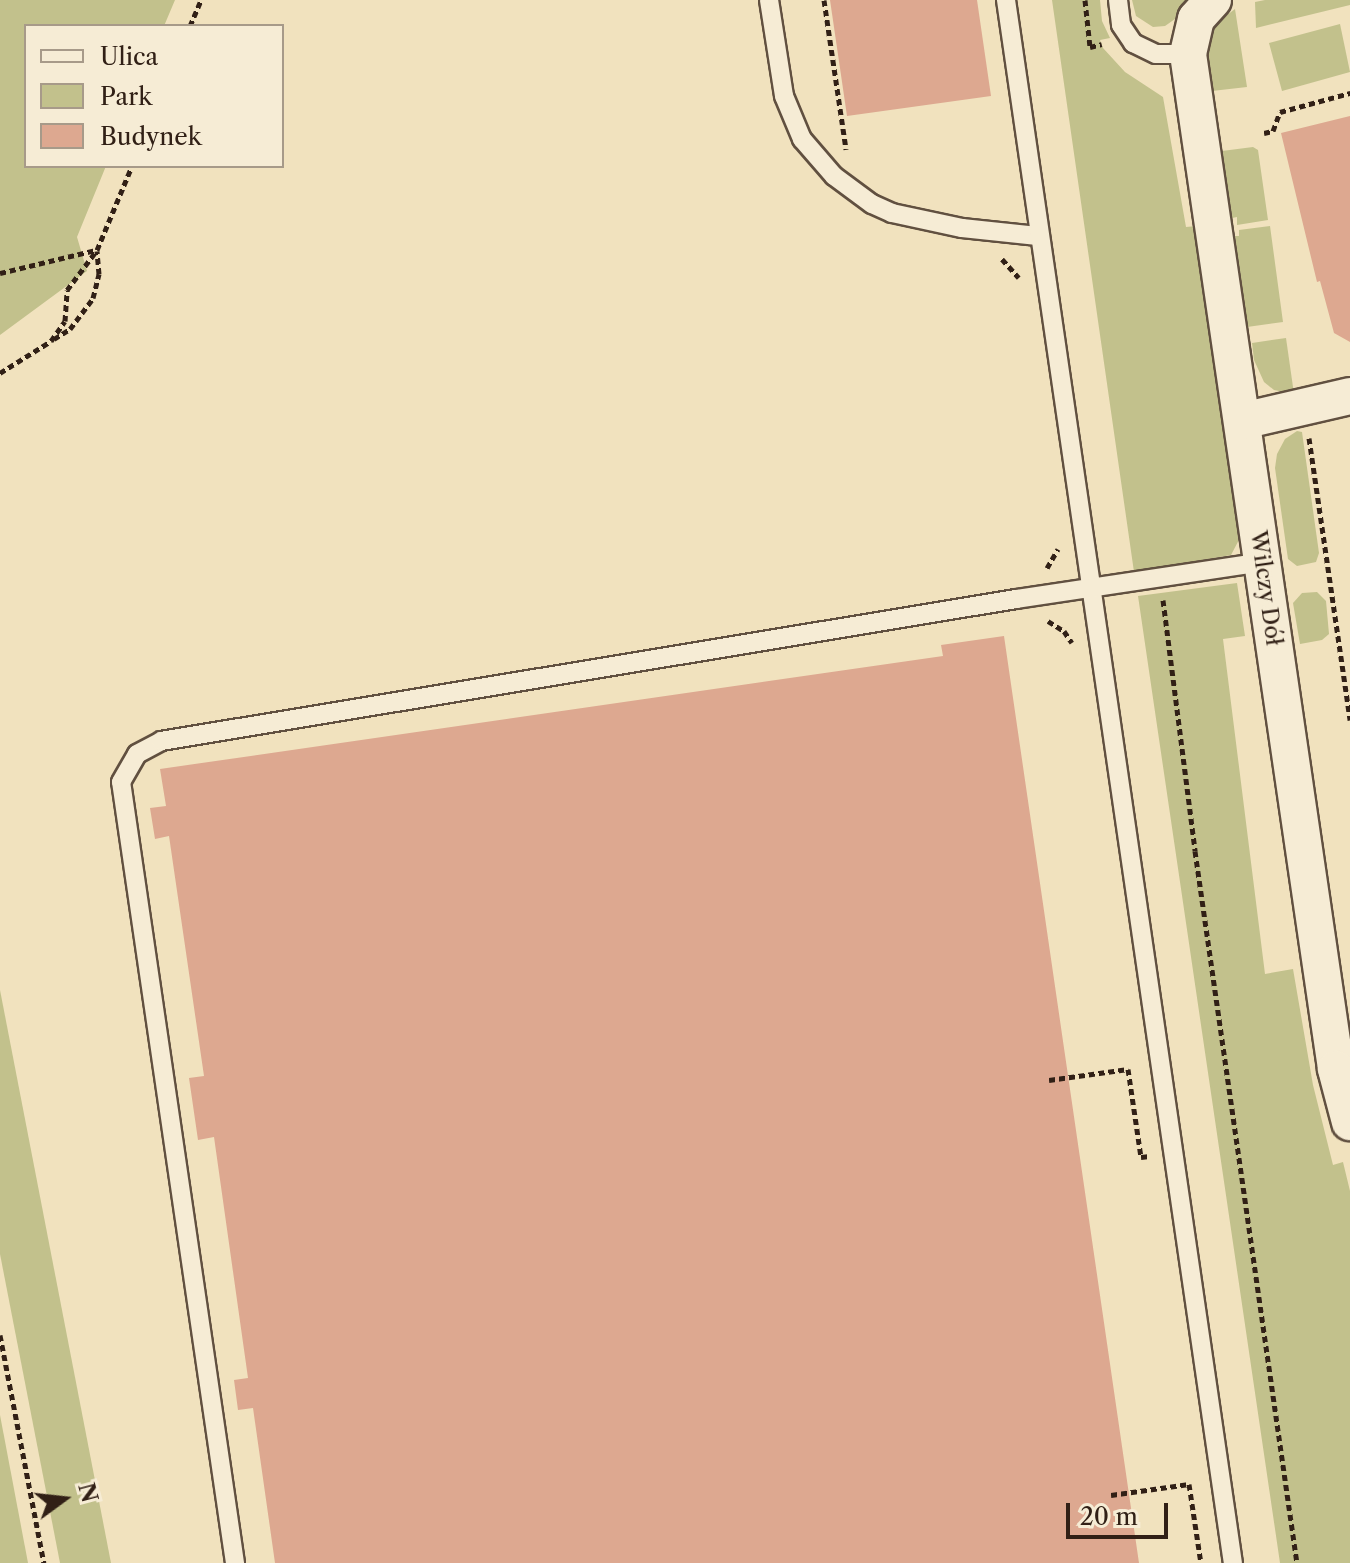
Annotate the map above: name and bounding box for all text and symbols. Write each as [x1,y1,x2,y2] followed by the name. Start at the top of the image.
[24,24,284,168] legend
[100,42,158,71] text: Ulica
[100,82,152,111] text: Park
[100,122,202,151] text: Budynek
[1245,529,1287,647] street label: Wilczy Dół
[24,1459,104,1539] north arrow
[72,1480,103,1505] text: N
[1070,1487,1172,1537] scale bar
[1080,1502,1138,1531] text: 20 m

